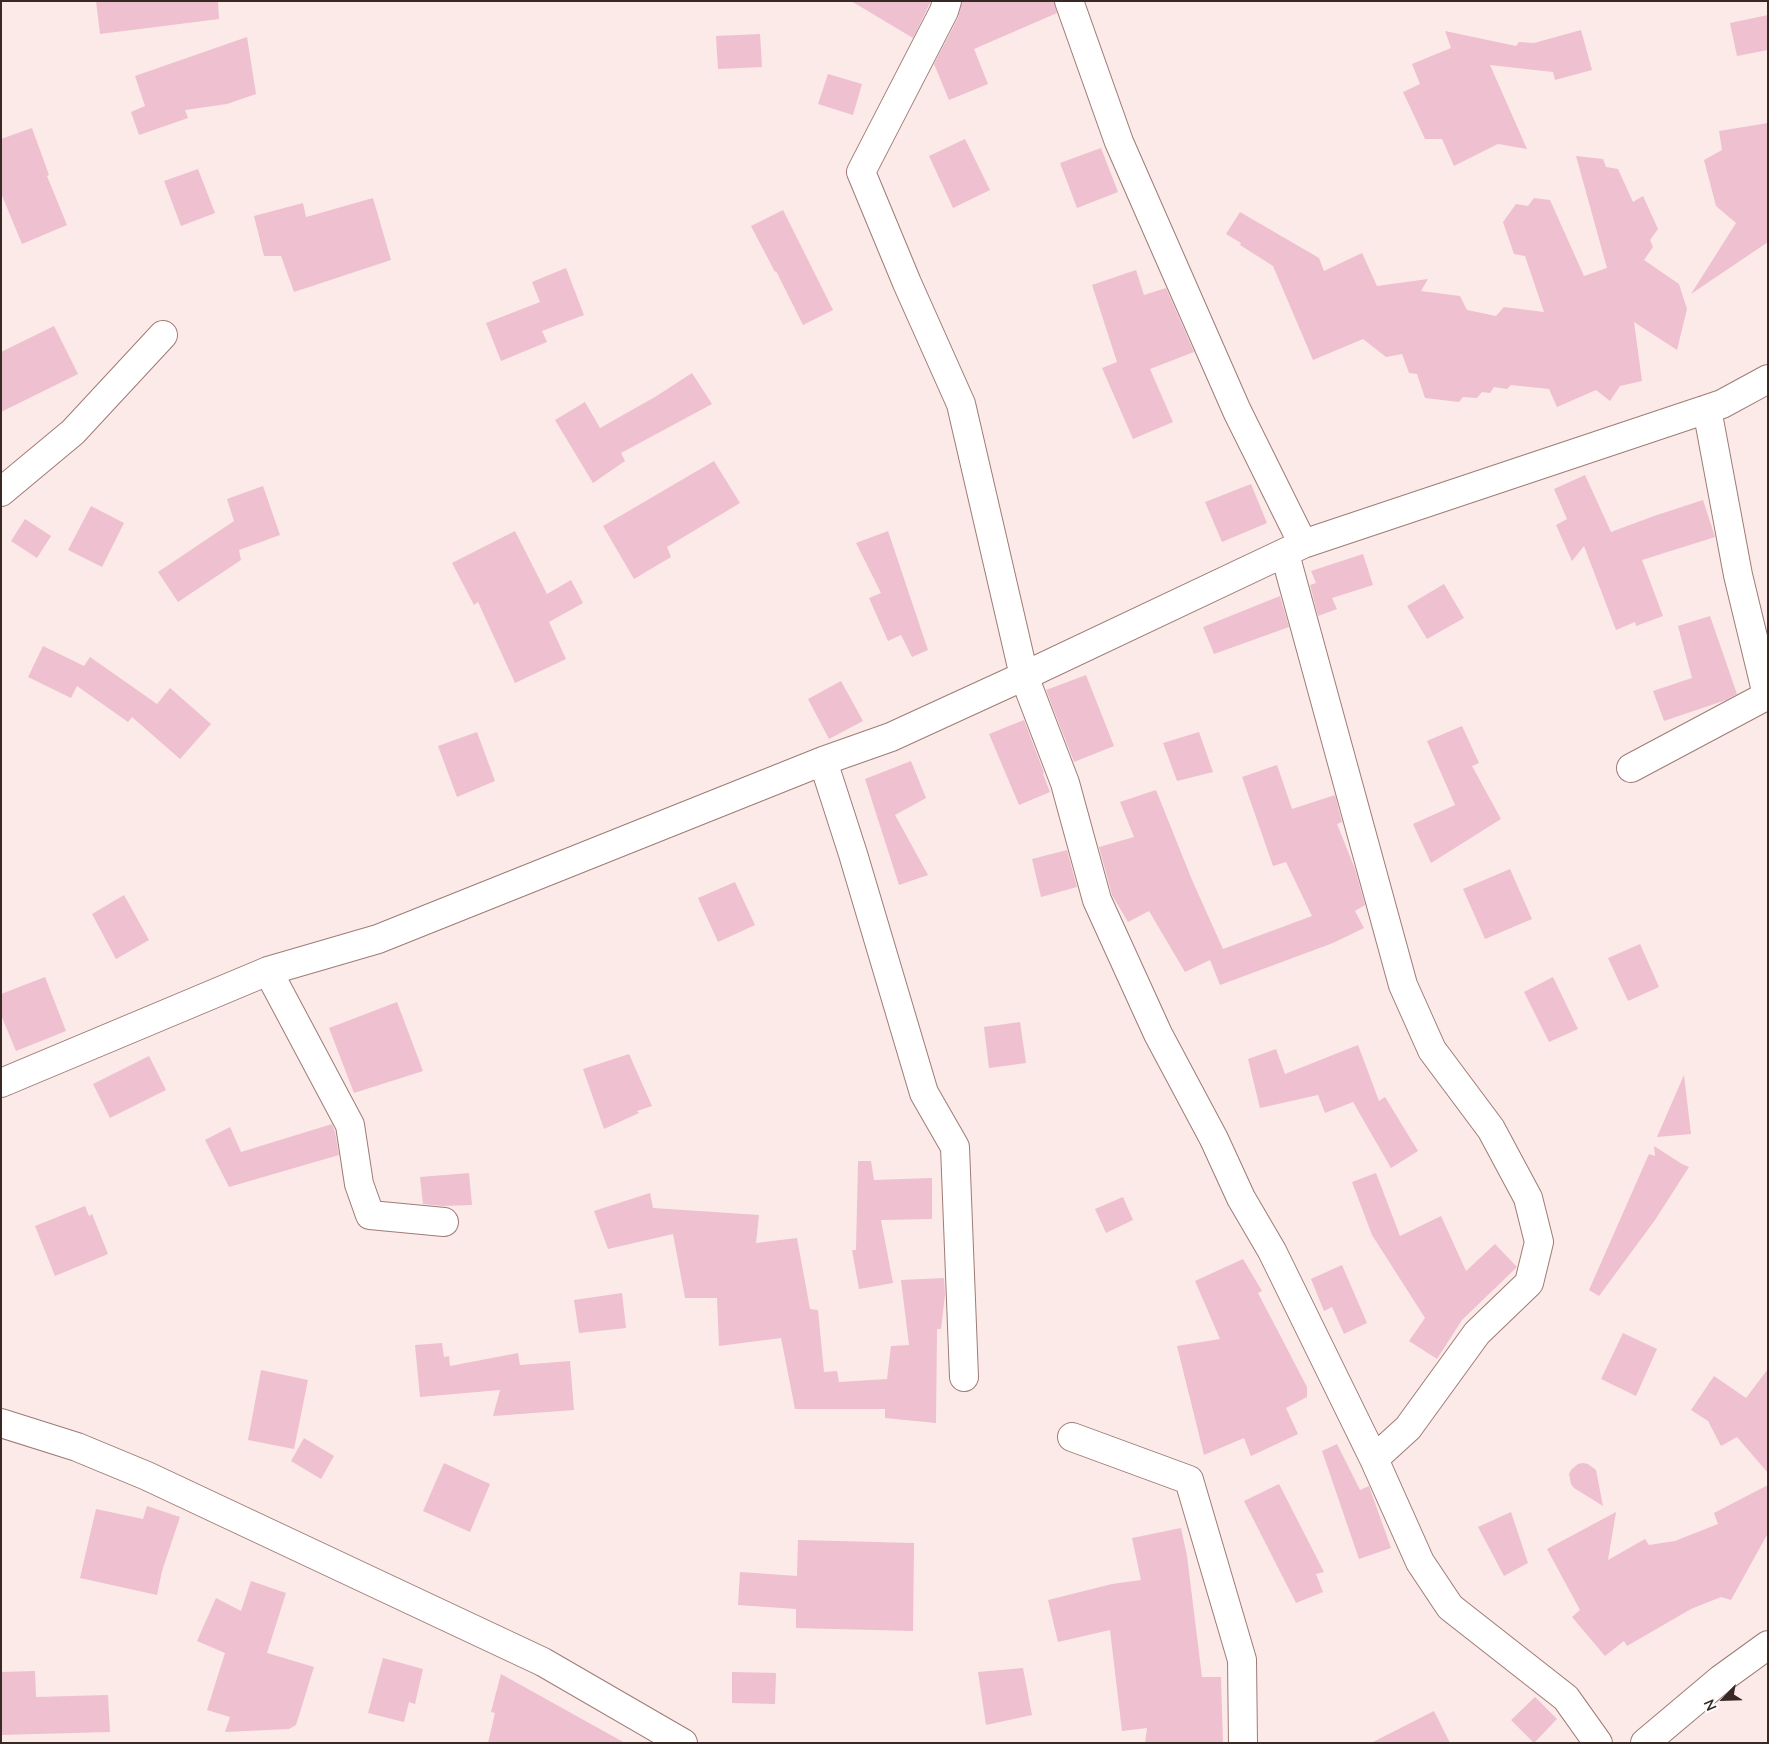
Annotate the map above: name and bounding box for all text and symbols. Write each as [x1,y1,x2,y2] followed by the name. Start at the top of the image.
[1699,1674,1749,1724] north arrow
[1700,1697,1720,1714] text: N

